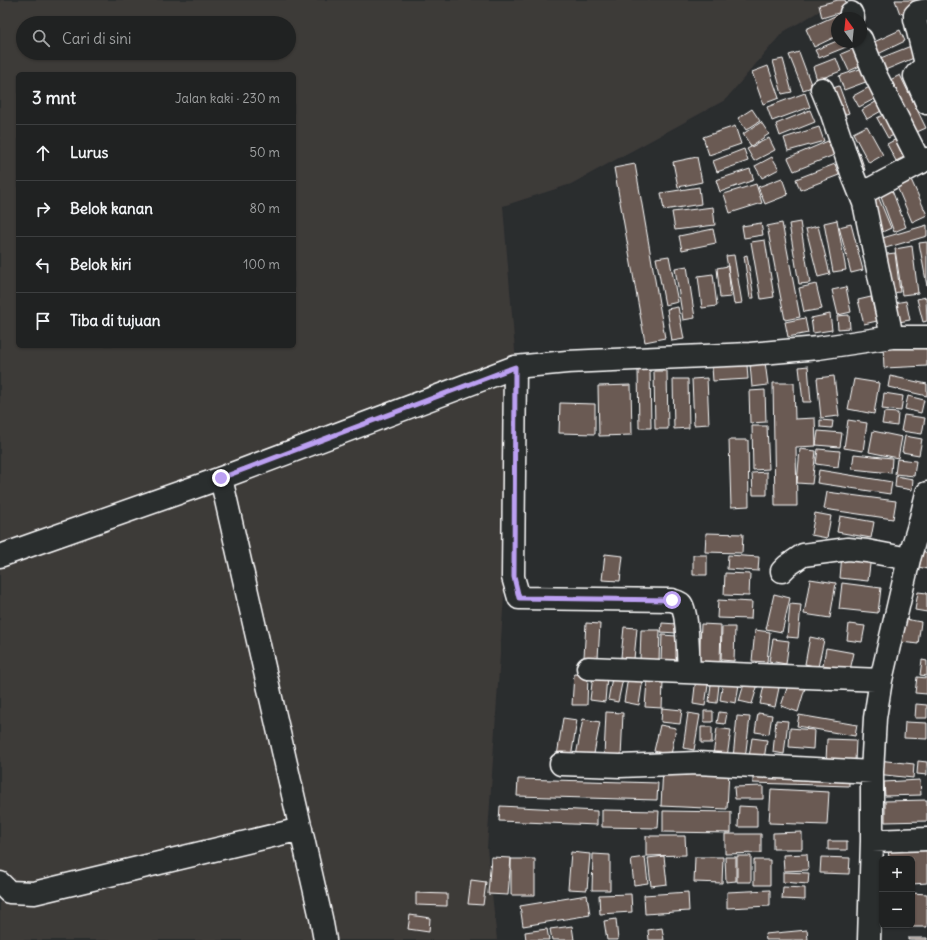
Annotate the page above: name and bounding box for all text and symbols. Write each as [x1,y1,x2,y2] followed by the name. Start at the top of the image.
[831,12,867,48] north arrow
[16,16,296,60] search box
[30,27,52,49] icon: search
[62,29,131,48] text: Cari di sini
[32,87,76,109] text: 3 mnt
[175,90,280,107] text: Jalan kaki · 230 m
[32,142,54,164] icon: ahead
[70,143,108,162] text: Lurus
[249,144,280,161] text: 50 m
[32,198,54,220] icon: right
[70,199,153,218] text: Belok kanan
[249,200,280,217] text: 80 m
[32,254,54,276] icon: left
[70,255,131,274] text: Belok kiri
[243,256,280,273] text: 100 m
[32,310,54,332] icon: arrive
[70,311,160,330] text: Tiba di tujuan
[212,469,230,487] route end
[663,591,681,609] route start
[879,856,915,928] map controls
[879,856,915,892] button: +
[879,892,915,928] button: −

